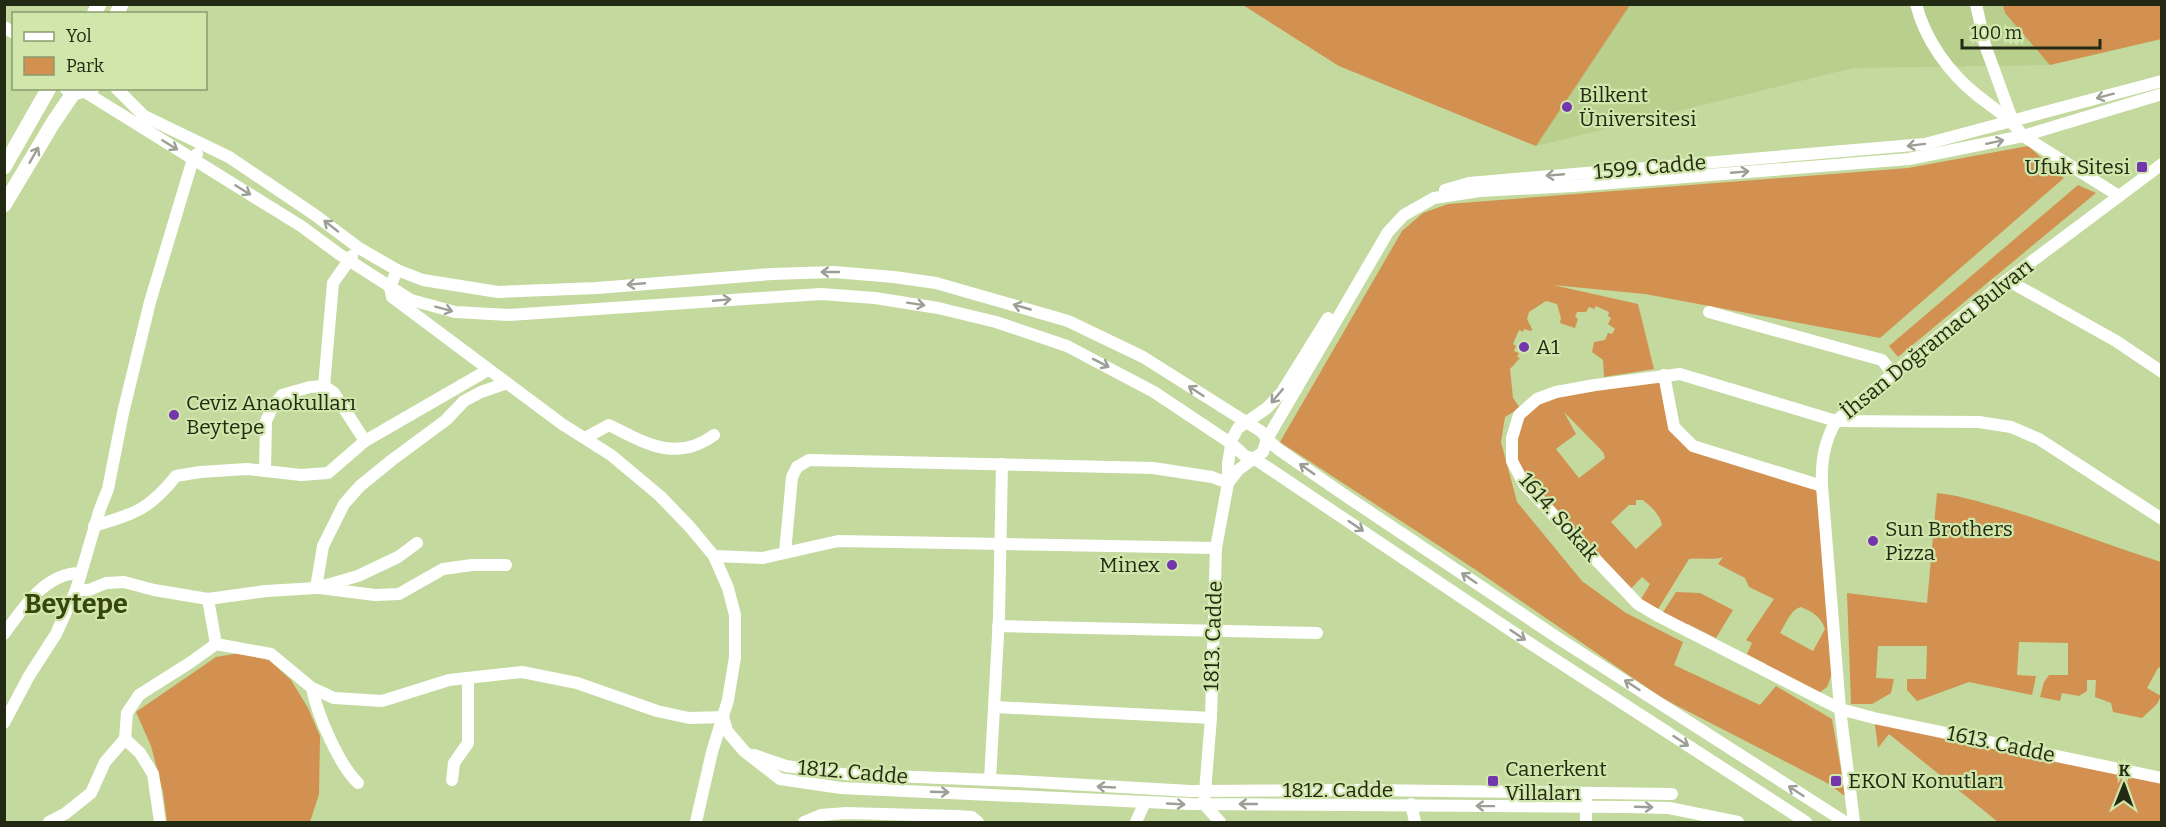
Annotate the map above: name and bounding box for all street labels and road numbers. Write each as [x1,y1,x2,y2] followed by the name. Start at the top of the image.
[1593,149,1707,185] street label: 1599. Cadde
[1836,253,2038,425] street label: İhsan Doğramacı Bulvarı
[1513,467,1605,567] street label: 1614. Sokak
[1198,580,1228,692] street label: 1813. Cadde
[1945,720,2057,768] street label: 1613. Cadde
[797,754,909,790] street label: 1812. Cadde
[1283,777,1393,803] street label: 1812. Cadde

